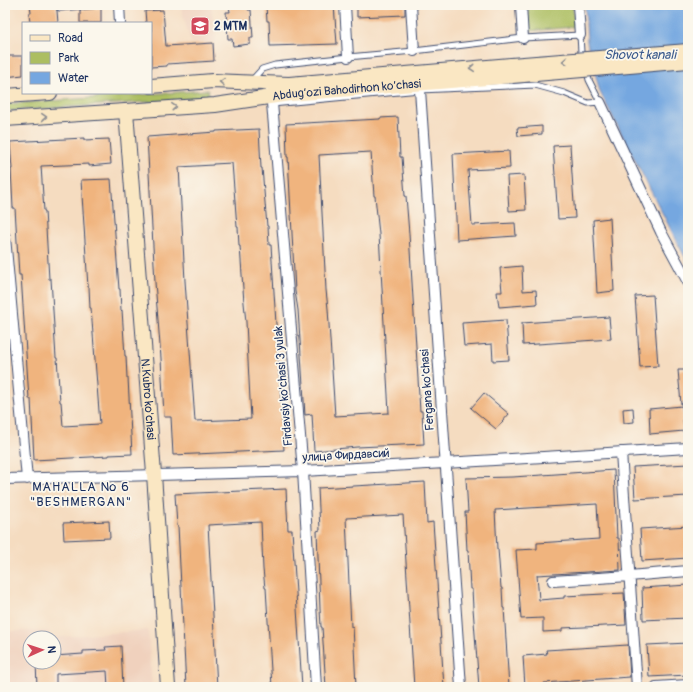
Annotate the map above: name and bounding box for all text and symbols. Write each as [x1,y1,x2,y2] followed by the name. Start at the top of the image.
[189,15,211,37] school or university icon: 2 MTM
[214,19,248,34] place label: 2 MTM
[22,22,152,94] legend
[58,31,83,46] text: Road
[604,47,678,63] water label: Shovot kanali
[58,51,79,66] text: Park
[562,56,568,65] one-way arrow
[469,63,475,72] one-way arrow
[58,71,89,86] text: Water
[271,76,422,105] street label: Abdug’ozi Bahodirhon ko’chasi
[219,77,225,86] one-way arrow
[171,103,177,112] one-way arrow
[41,112,47,121] one-way arrow
[271,325,296,447] street label: Firdavsiy ko'chasi 3 yulak
[417,349,438,431] street label: Fergana ko'chasi
[137,358,158,441] street label: N.Kubro ko'chasi
[301,446,390,465] street label: улица Фирдавсий
[30,479,132,510] district label: MAHALLA № 6 "BESHMERGAN"
[22,630,62,670] north arrow
[45,645,58,654] text: N

